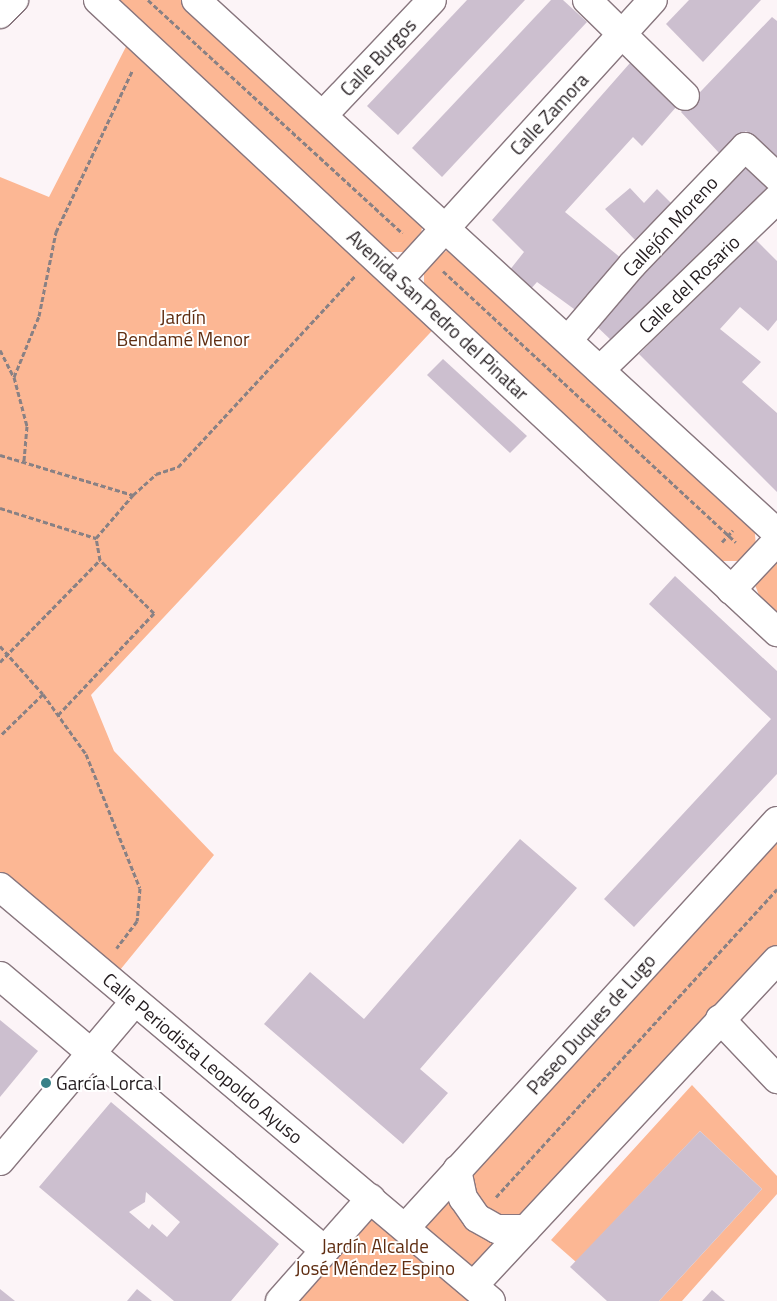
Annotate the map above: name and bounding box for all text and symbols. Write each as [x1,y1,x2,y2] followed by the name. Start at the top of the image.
[335,13,421,101] street label: Calle Burgos
[505,68,593,160] street label: Calle Zamora
[618,171,722,281] street label: Callejón Moreno
[343,225,533,405] street label: Avenida San Pedro del Pinatar
[634,230,744,338] street label: Calle del Rosario
[117,306,249,350] park label: Jardín Bendamé Menor
[522,949,660,1099] street label: Paseo Duques de Lugo
[98,968,308,1148] street label: Calle Periodista Leopoldo Ayuso
[56,1072,162,1094] place label: García Lorca I
[40,1077,52,1089] marker: García Lorca I
[295,1235,455,1279] park label: Jardín Alcalde José Méndez Espino

